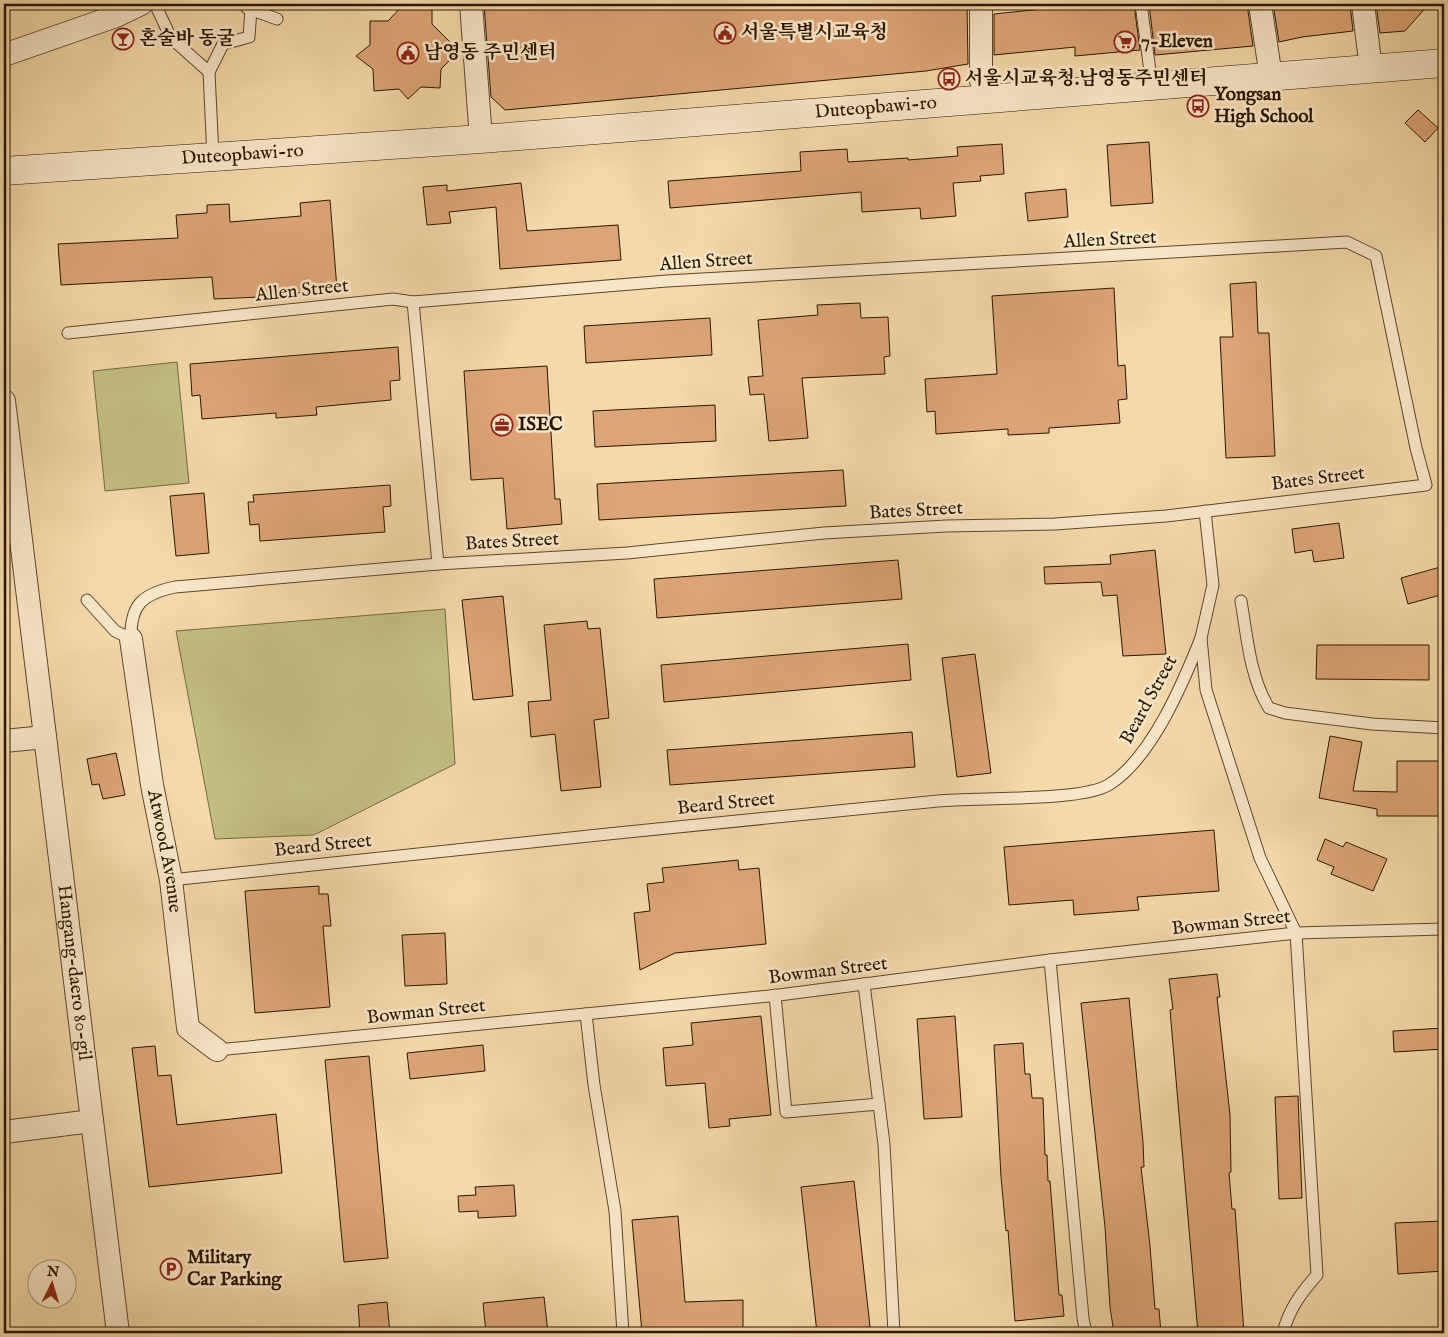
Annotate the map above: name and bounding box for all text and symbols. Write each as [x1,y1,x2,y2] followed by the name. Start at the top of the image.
[713,21,737,45] public building icon: 서울특별시교육청
[741,21,888,45] place label: 서울특별시교육청
[111,27,135,51] bar icon: 혼술바 동굴
[139,27,236,51] place label: 혼술바 동굴
[1113,30,1137,54] supermarket icon: 7-Eleven
[1141,30,1213,54] place label: 7-Eleven
[396,41,420,65] public building icon: 남영동 주민센터
[424,41,557,65] place label: 남영동 주민센터
[937,67,961,91] bus stop icon: 서울시교육청.남영동주민센터
[965,67,1208,91] place label: 서울시교육청.남영동주민센터
[1214,83,1314,129] place label: Yongsan High School
[814,91,938,125] street label: Duteopbawi-ro
[1186,94,1210,118] bus stop icon: Yongsan High School
[180,139,304,171] street label: Duteopbawi-ro
[1062,226,1158,254] street label: Allen Street
[658,247,754,277] street label: Allen Street
[253,274,350,308] street label: Allen Street
[490,413,514,437] office icon: ISEC
[518,413,563,437] place label: ISEC
[1270,461,1367,497] street label: Bates Street
[868,497,964,525] street label: Bates Street
[464,528,560,556] street label: Bates Street
[1115,651,1183,749] street label: Beard Street
[141,787,187,914] street label: Atwood Avenue
[676,787,776,821] street label: Beard Street
[273,829,373,863] street label: Beard Street
[51,883,97,1063] street label: Hangang-daero 80-gil
[1170,905,1292,941] street label: Bowman Street
[767,952,889,990] street label: Bowman Street
[365,994,487,1030] street label: Bowman Street
[187,1246,282,1292] place label: Military Car Parking
[159,1257,183,1281] parking icon: Military Car Parking
[28,1260,78,1310] north arrow
[45,1262,60,1282] text: N

